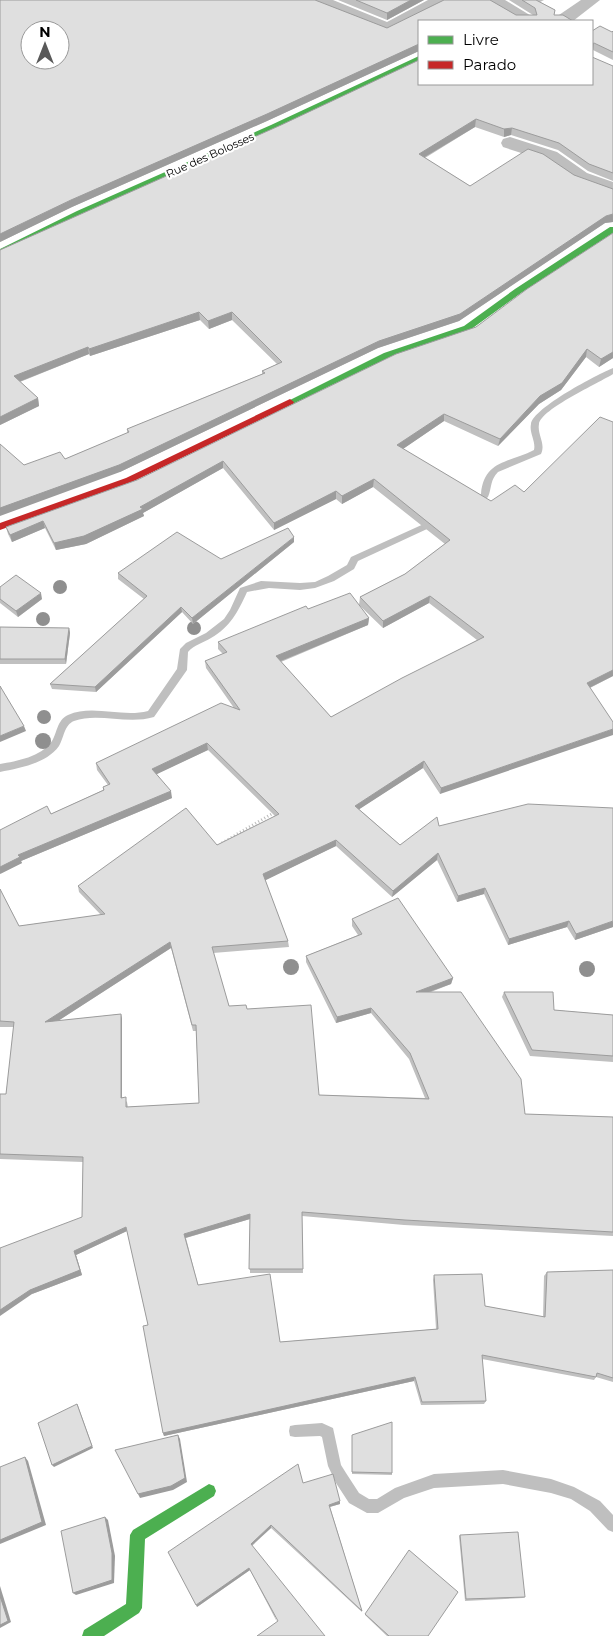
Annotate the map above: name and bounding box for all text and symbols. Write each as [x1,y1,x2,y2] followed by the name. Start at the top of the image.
[20,20,70,70] north arrow
[418,20,593,85] legend
[39,23,51,41] text: N
[463,30,499,49] text: Livre
[463,55,516,74] text: Parado
[164,129,257,181] street label: Rue des Bolosses

